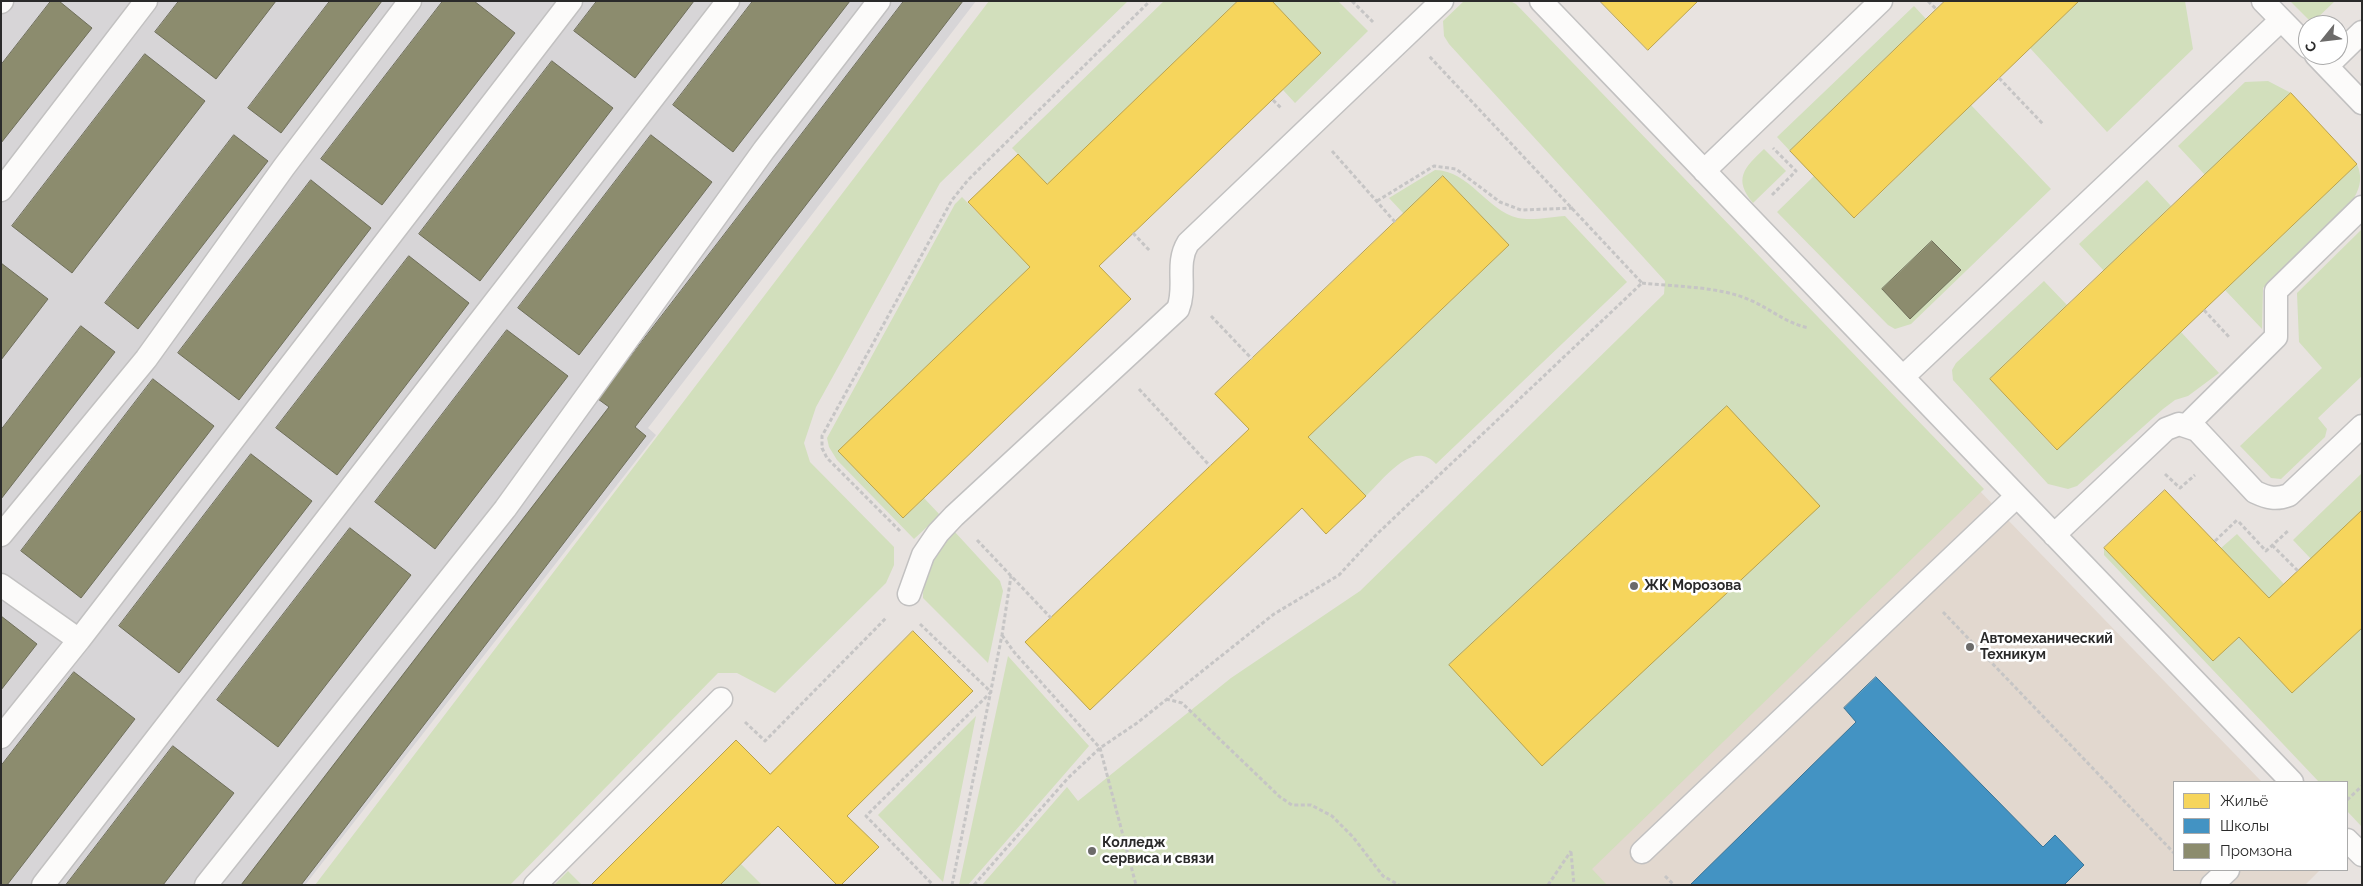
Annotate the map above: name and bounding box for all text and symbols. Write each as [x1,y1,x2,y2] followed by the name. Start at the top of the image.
[2298,15,2348,65] north arrow
[2301,39,2320,55] text: С
[1644,578,1741,594] place label: ЖК Морозова
[1628,580,1640,592] marker: ЖК Морозова
[1980,631,2113,664] place label: Автомеханический Техникум
[1964,641,1976,653] marker: Автомеханический Техникум
[2173,781,2348,871] legend
[2220,792,2268,810] text: Жильё
[2220,817,2269,835] text: Школы
[1102,835,1214,868] place label: Колледж сервиса и связи
[2220,842,2292,860] text: Промзона
[1086,845,1098,857] marker: Колледж сервиса и связи

